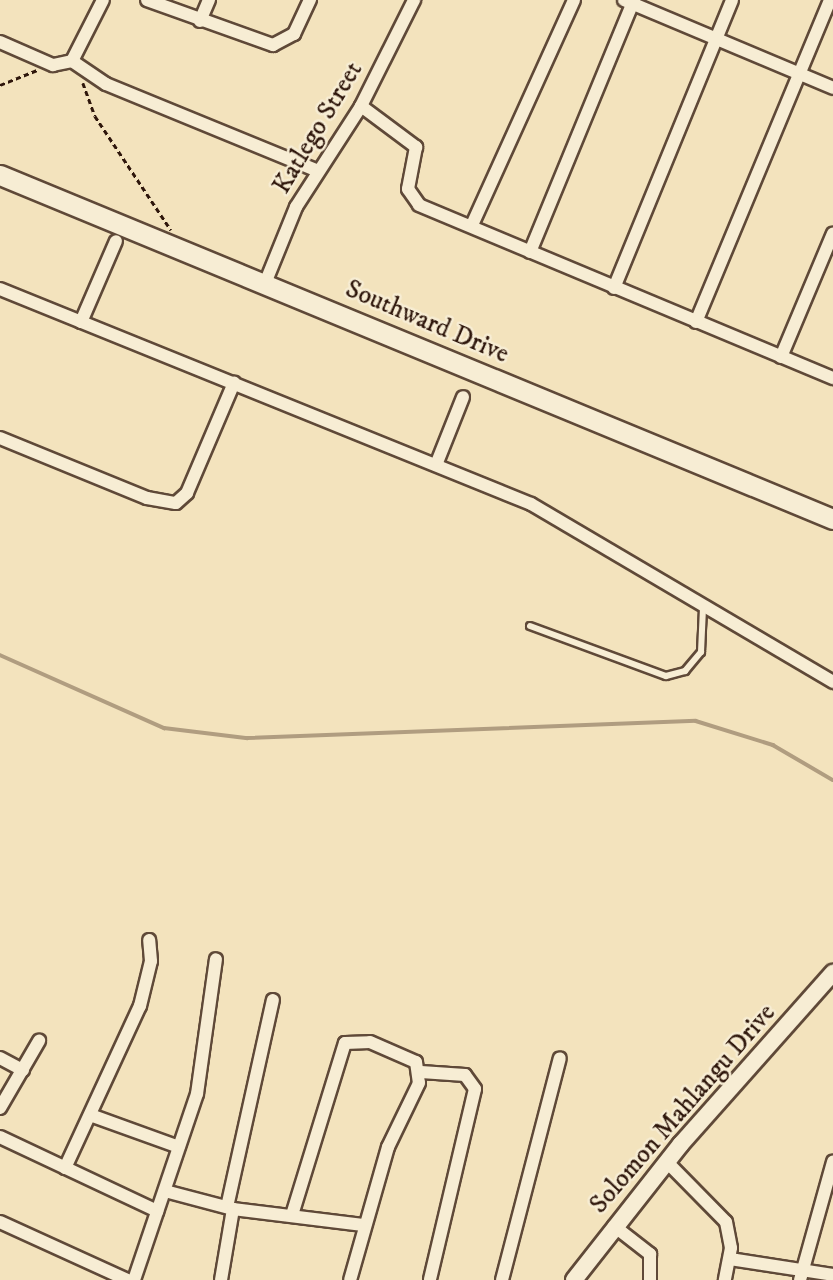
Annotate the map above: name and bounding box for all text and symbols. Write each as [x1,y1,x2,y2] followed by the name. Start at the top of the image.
[266,56,370,200] street label: Katlego Street
[341,274,513,370] street label: Southward Drive
[584,998,782,1220] street label: Solomon Mahlangu Drive

